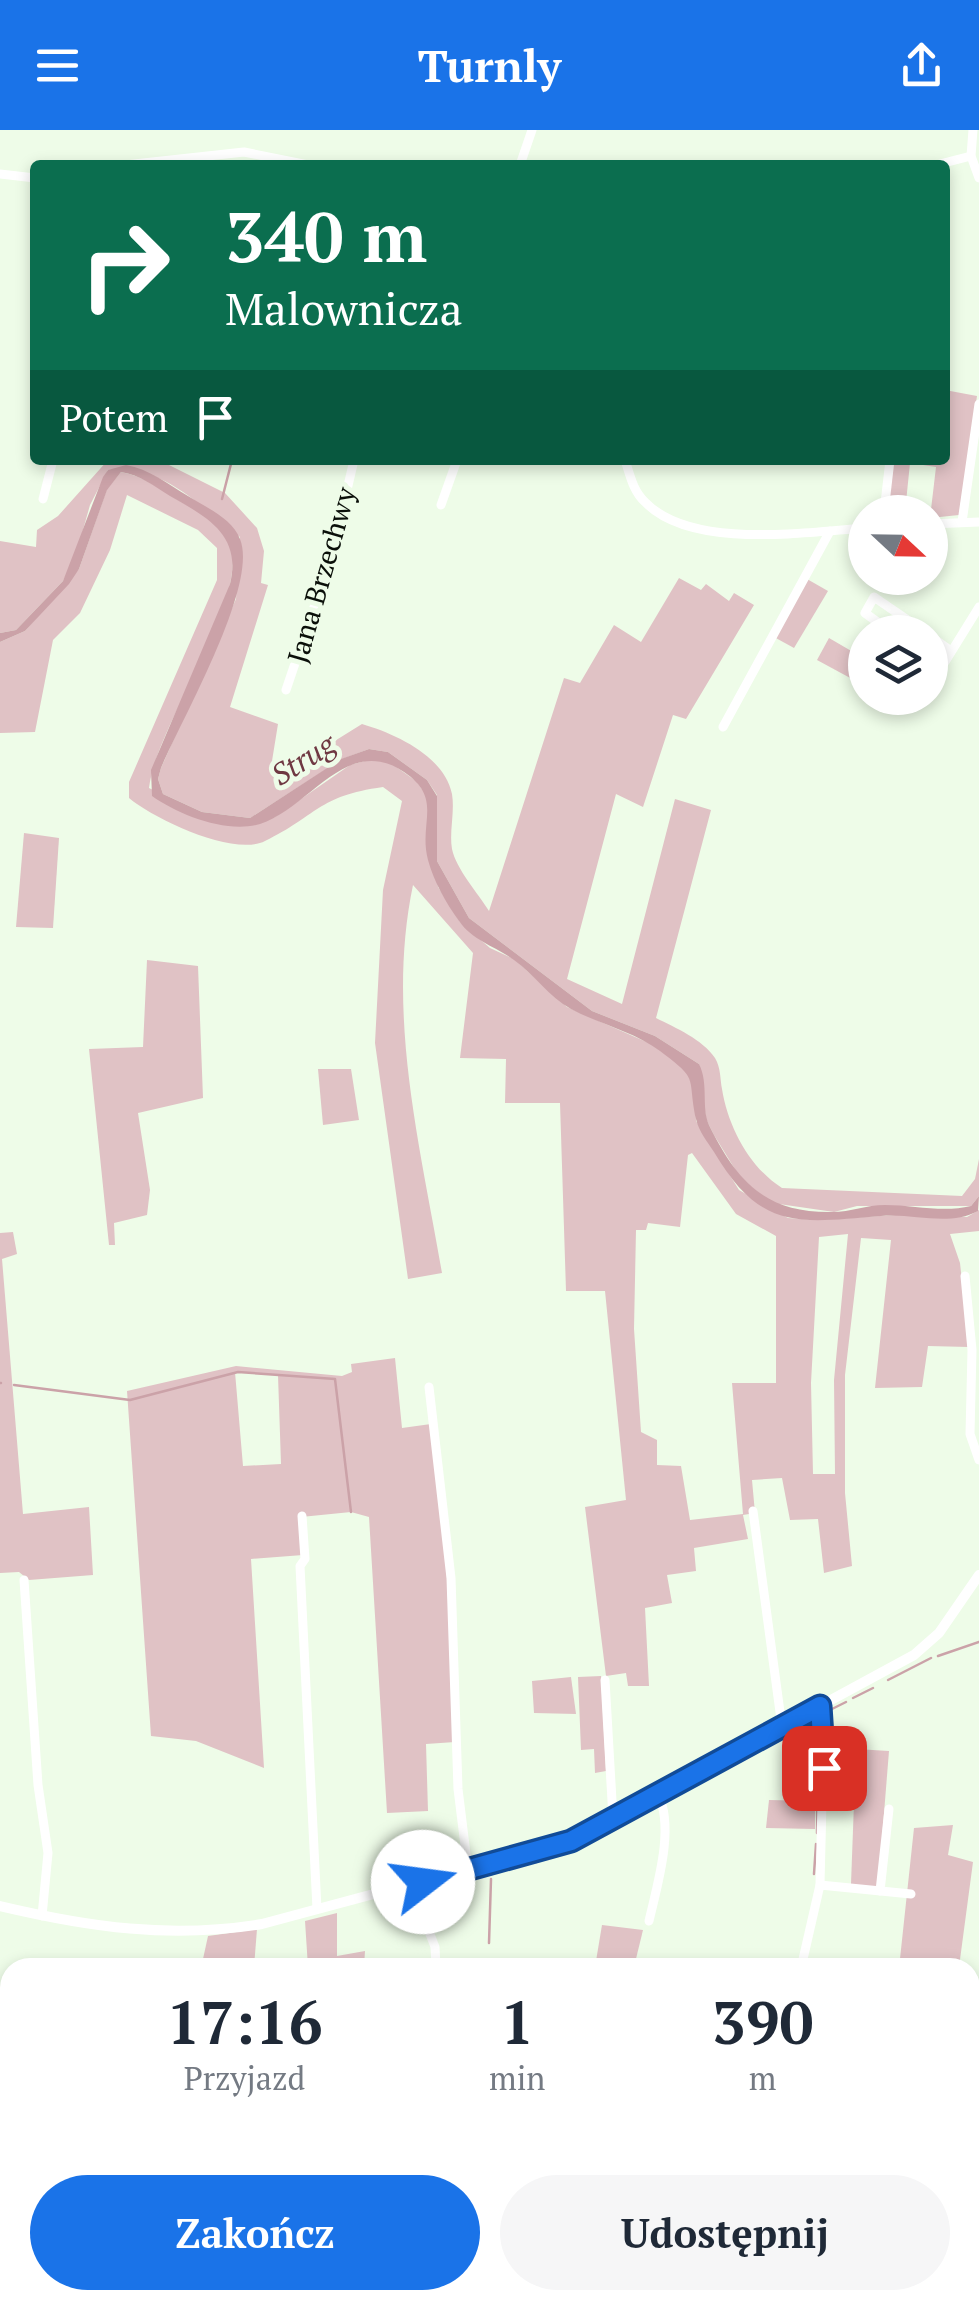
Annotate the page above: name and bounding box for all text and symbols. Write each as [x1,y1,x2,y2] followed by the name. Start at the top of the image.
[418,35,561,95] text: Turnly
[30,38,85,93] icon: menu
[894,38,949,93] icon: share
[225,189,427,282] text: 340 m
[60,200,190,330] icon: right
[225,278,463,338] text: Malownicza
[188,390,243,445] icon: arrive
[60,393,168,443] text: Potem
[278,482,364,667] street label: Jana Brzechwy
[848,495,948,595] north arrow
[848,495,948,715] map controls
[848,615,948,715] button: layers
[263,723,345,794] water label: Strug
[782,1726,867,1811] pin
[797,1741,852,1796] icon: arrive
[371,1830,475,1934] position arrow
[166,1982,323,2061] text: 17:16
[500,1982,534,2061] text: 1
[712,1982,814,2061] text: 390
[184,2057,305,2099] text: Przyjazd
[489,2057,545,2099] text: min
[749,2057,776,2099] text: m
[30,2175,480,2290] button: Zakończ
[500,2175,950,2290] button: Udostępnij

